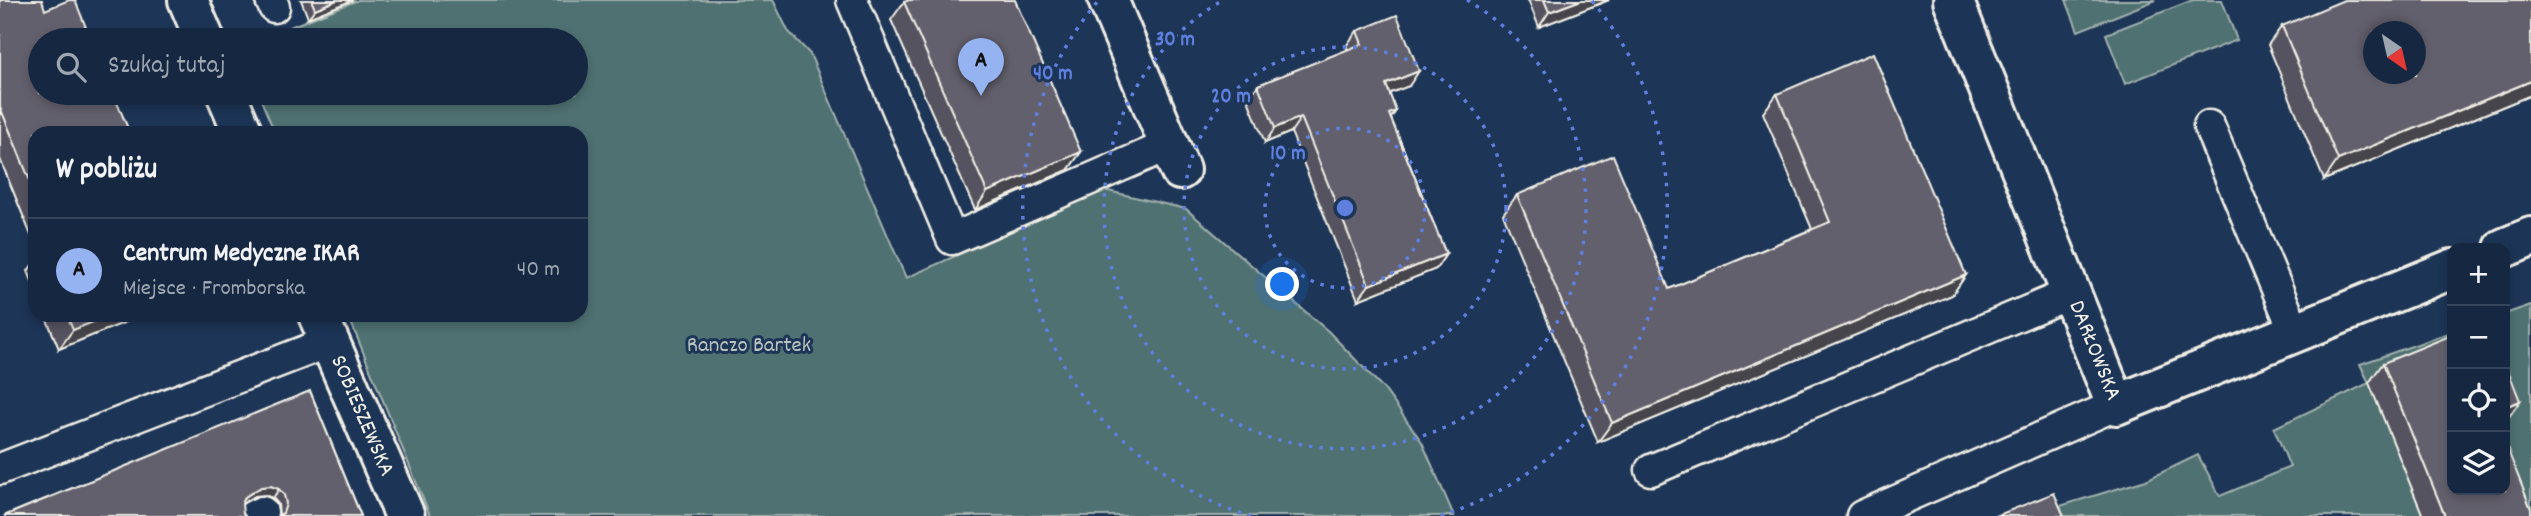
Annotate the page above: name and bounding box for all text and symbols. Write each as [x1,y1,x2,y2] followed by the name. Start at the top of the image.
[2363,21,2426,84] north arrow
[1155,26,1195,56] text: 30 m
[28,28,588,105] search box
[958,38,1004,96] pin: A
[52,48,90,86] icon: search
[108,48,226,85] text: Szukaj tutaj
[1033,60,1073,90] text: 40 m
[1211,83,1251,113] text: 20 m
[1270,140,1306,170] text: 10 m
[56,150,157,193] text: W pobliżu
[1333,196,1357,220] centre of rings
[123,236,360,273] text: Centrum Medyczne IKAR
[2447,243,2510,495] map controls
[2447,243,2510,306] button: +
[73,254,85,287] text: A
[517,254,560,287] text: 40 m
[1265,267,1299,301] your location
[123,273,305,306] text: Miejsce · Fromborska
[2059,296,2129,406] street label: DARŁOWSKA
[2447,306,2510,369] button: −
[687,330,811,363] park label: Ranczo Bartek
[321,350,402,482] street label: SOBIESZEWSKA
[2447,369,2510,432] button: locate
[2447,432,2510,495] button: layers

